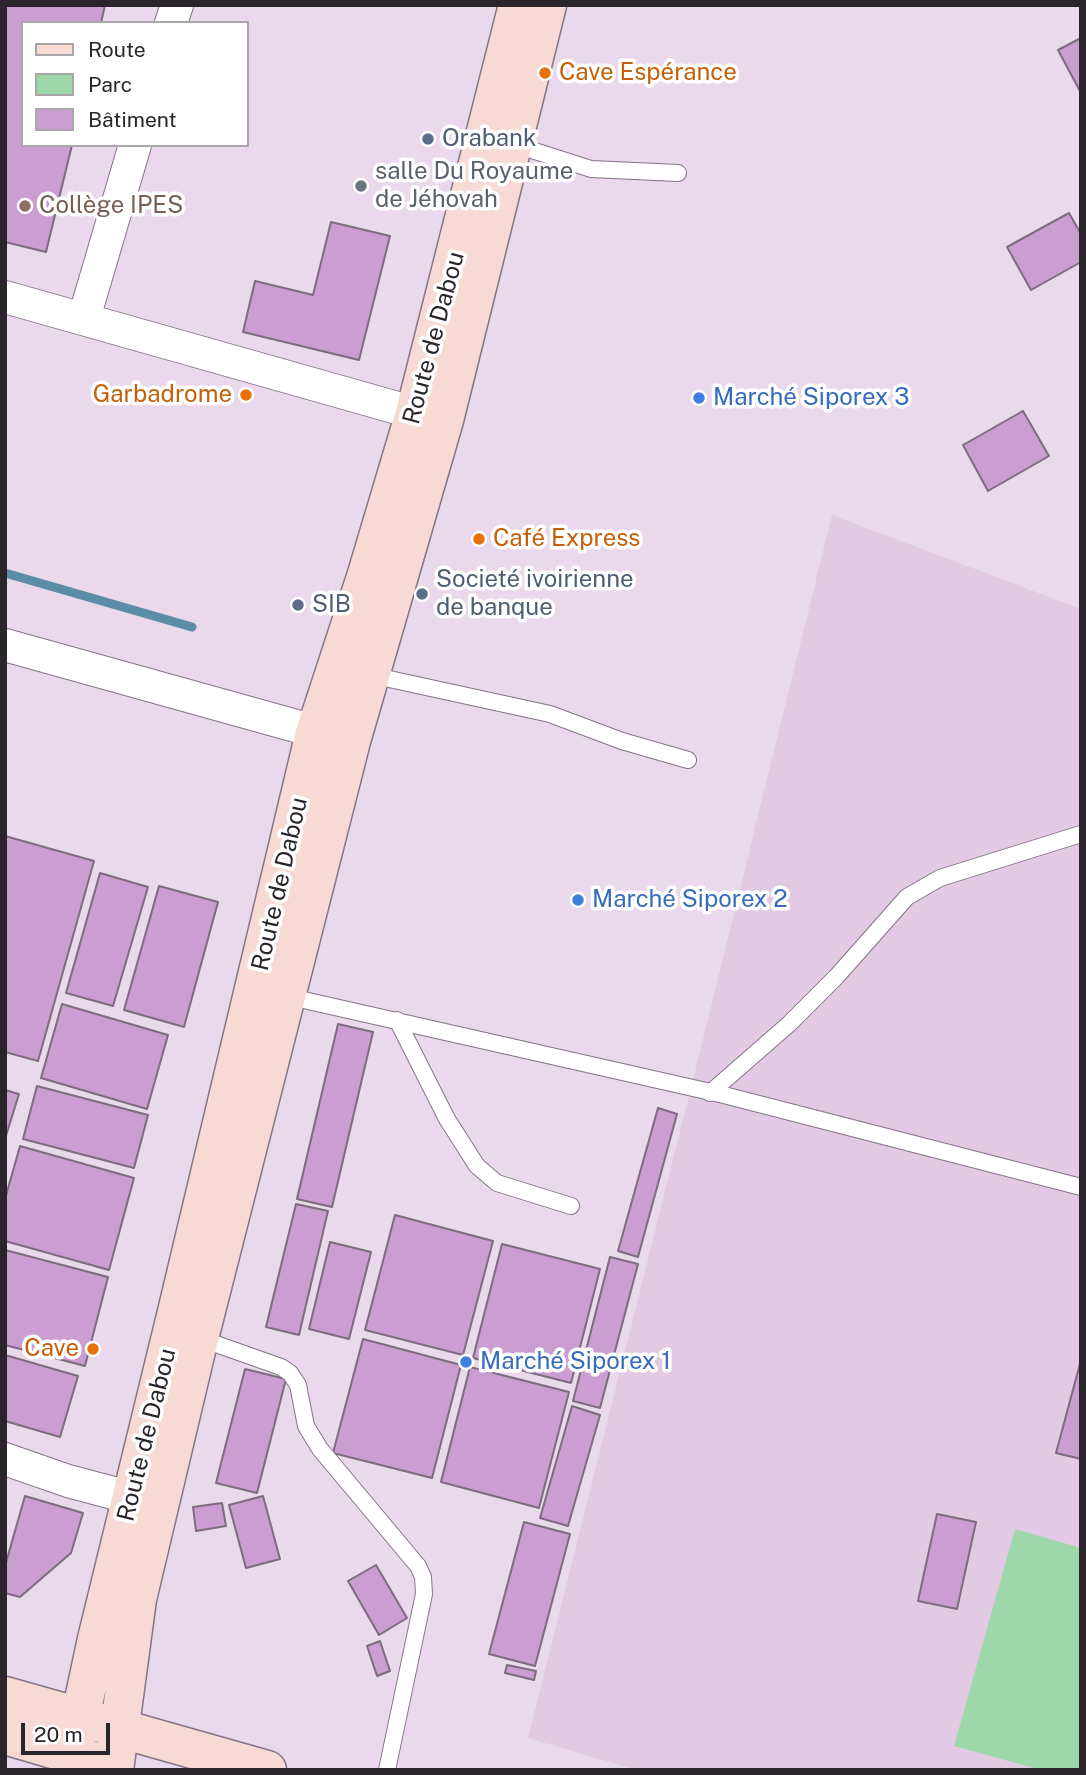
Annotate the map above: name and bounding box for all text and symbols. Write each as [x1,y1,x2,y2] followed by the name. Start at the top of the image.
[21,21,248,147] legend
[88,37,146,62] text: Route
[559,59,737,87] place label: Cave Espérance
[537,65,553,81] marker: Cave Espérance
[88,72,132,97] text: Parc
[88,107,177,132] text: Bâtiment
[442,125,536,153] place label: Orabank
[420,131,436,147] marker: Orabank
[375,158,573,214] place label: salle Du Royaume de Jéhovah
[353,178,369,194] marker: salle Du Royaume de Jéhovah
[39,192,183,220] place label: Collège IPES
[17,198,33,214] marker: Collège IPES
[397,249,471,427] street label: Route de Dabou
[93,381,232,409] place label: Garbadrome
[713,384,909,412] place label: Marché Siporex 3
[238,387,254,403] marker: Garbadrome
[691,390,707,406] marker: Marché Siporex 3
[493,525,640,553] place label: Café Express
[471,531,487,547] marker: Café Express
[436,566,634,622] place label: Societé ivoirienne de banque
[414,586,430,602] marker: Societé ivoirienne de banque
[312,591,351,619] place label: SIB
[290,597,306,613] marker: SIB
[246,794,314,974] street label: Route de Dabou
[592,886,787,914] place label: Marché Siporex 2
[570,892,586,908] marker: Marché Siporex 2
[24,1335,79,1363] place label: Cave
[85,1341,101,1357] marker: Cave
[112,1346,182,1524] street label: Route de Dabou
[480,1348,671,1376] place label: Marché Siporex 1
[458,1354,474,1370] marker: Marché Siporex 1
[24,1708,114,1752] scale bar
[34,1722,83,1747] text: 20 m

